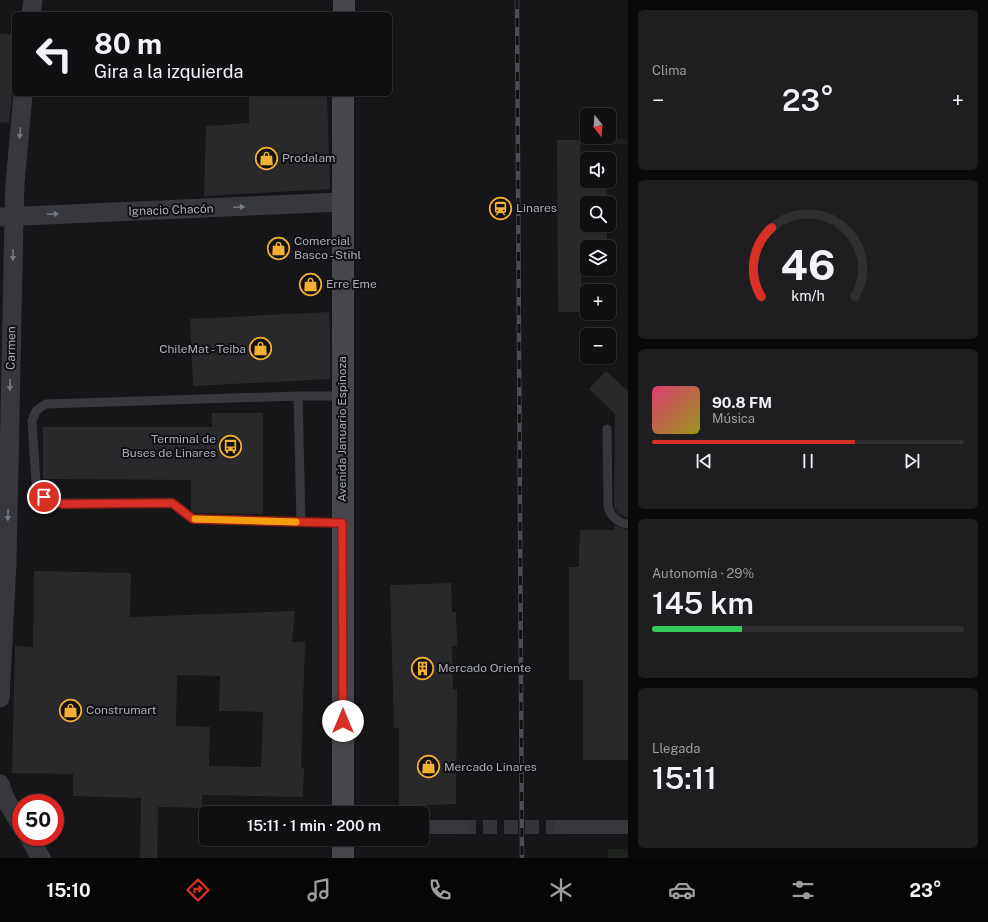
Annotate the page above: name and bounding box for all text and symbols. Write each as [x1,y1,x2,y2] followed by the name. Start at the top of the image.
[94,27,162,60] text: 80 m
[28,28,80,80] icon: left
[94,61,243,82] text: Gira a la izquierda
[652,63,687,78] text: Clima
[782,82,834,118] text: 23°
[652,87,664,113] text: −
[952,87,964,113] text: +
[580,108,616,144] north arrow
[580,108,616,364] map controls
[16,127,23,139] one-way arrow
[254,145,280,171] shop icon: Prodalam
[282,151,335,165] place label: Prodalam
[580,152,616,188] button: sound
[488,195,514,221] station icon: Linares
[580,196,616,232] button: search
[516,201,557,215] place label: Linares
[128,202,214,218] street label: Ignacio Chacón
[233,203,245,210] one-way arrow
[47,211,59,218] one-way arrow
[294,234,361,262] place label: Comercial Basco - Stihl
[266,235,292,261] shop icon: Comercial Basco - Stihl
[580,240,616,276] button: layers
[781,240,835,289] text: 46
[10,249,16,262] one-way arrow
[297,271,323,297] shop icon: Erre Eme
[326,277,377,291] place label: Erre Eme
[580,284,616,320] button: +
[791,287,825,304] text: km/h
[4,326,18,370] street label: Carmen
[580,328,616,364] button: −
[248,336,274,362] shop icon: ChileMat - Teiba
[159,342,246,356] place label: ChileMat - Teiba
[335,356,349,502] street label: Avenida Januario Espinoza
[7,379,14,391] one-way arrow
[712,394,772,411] text: 90.8 FM
[712,411,755,426] text: Música
[122,432,216,460] place label: Terminal de Buses de Linares
[218,433,244,459] bus stop icon: Terminal de Buses de Linares
[693,450,715,472] icon: previous
[797,450,819,472] icon: pause
[901,450,923,472] icon: next
[27,480,61,514] pin
[33,486,55,508] icon: arrive
[5,509,11,522] one-way arrow
[652,566,754,581] text: Autonomía · 29%
[652,585,754,621] text: 145 km
[409,655,435,681] building icon: Mercado Oriente
[438,661,531,675] place label: Mercado Oriente
[58,697,84,723] shop icon: Construmart
[322,700,364,742] position arrow
[86,703,157,717] place label: Construmart
[652,741,700,756] text: Llegada
[415,754,441,780] shop icon: Mercado Linares
[444,760,537,774] place label: Mercado Linares
[652,760,717,796] text: 15:11
[12,794,64,846] speed limit sign: 50
[247,817,381,834] text: 15:11 · 1 min · 200 m
[184,876,212,904] icon: directions
[305,876,333,904] icon: music
[426,876,454,904] icon: phone
[547,876,575,904] icon: climate
[668,876,696,904] icon: car
[789,876,817,904] icon: filters
[47,880,91,901] text: 15:10
[910,880,941,901] text: 23°

